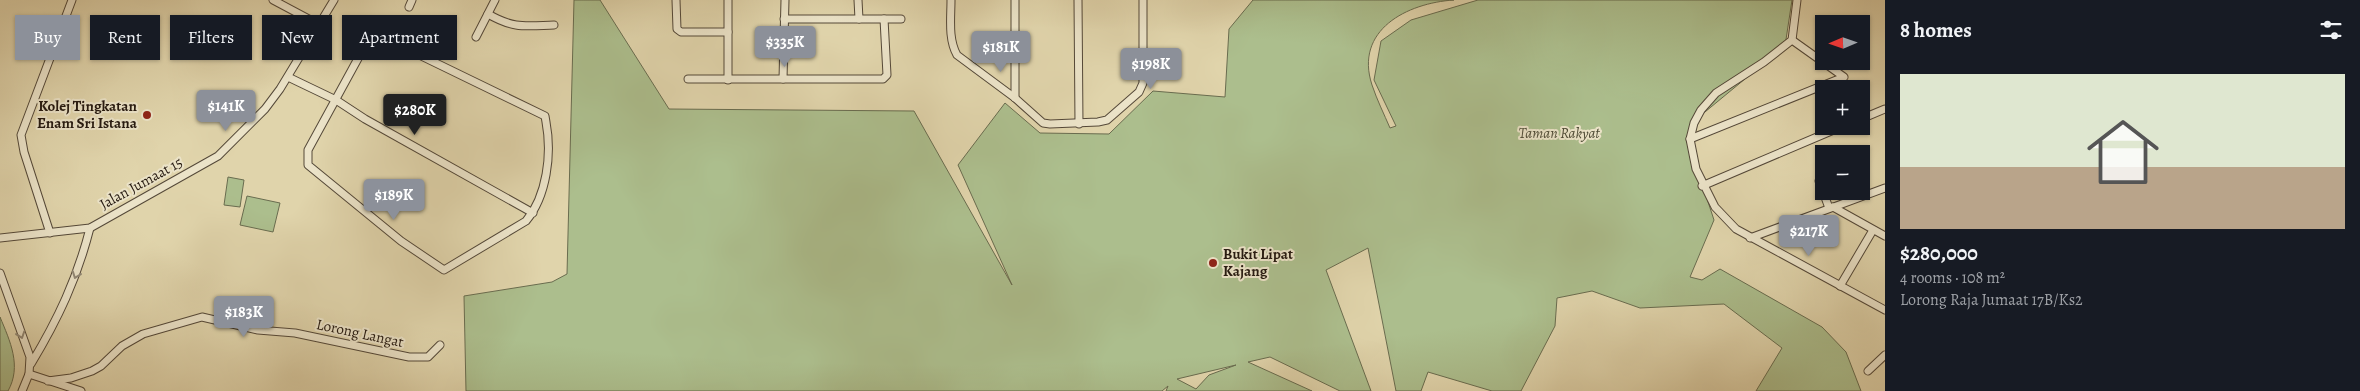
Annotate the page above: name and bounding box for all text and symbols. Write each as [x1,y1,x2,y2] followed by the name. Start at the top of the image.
[15,15,80,60] chip: Buy
[90,15,160,60] chip: Rent
[170,15,252,60] chip: Filters
[262,15,332,60] chip: New
[342,15,457,60] chip: Apartment
[1815,15,1870,70] north arrow
[1815,15,1870,200] map controls
[1900,16,1972,44] text: 8 homes
[2317,16,2345,44] icon: filters
[750,26,820,68] pin: $335K
[966,30,1036,73] pin: $181K
[766,31,804,53] text: $335K
[982,36,1020,58] text: $181K
[1116,48,1186,90] pin: $198K
[1132,53,1170,75] text: $198K
[1815,80,1870,135] button: +
[191,90,261,132] pin: $141K
[380,94,450,136] pin: $280K
[208,95,244,117] text: $141K
[37,96,138,133] place label: Kolej Tingkatan Enam Sri Istana
[394,99,436,121] text: $280K
[2078,107,2168,197] icon: home
[141,109,153,121] marker: Kolej Tingkatan Enam Sri Istana
[1518,123,1600,143] park label: Taman Rakyat
[1815,145,1870,200] button: −
[96,152,186,214] street label: Jalan Jumaat 15
[359,178,429,221] pin: $189K
[375,184,413,206] text: $189K
[1774,214,1844,257] pin: $217K
[1790,220,1828,242] text: $217K
[1900,239,1978,267] text: $280,000
[1223,244,1293,281] place label: Bukit Lipat Kajang
[1207,257,1219,269] marker: Bukit Lipat Kajang
[1900,267,2005,289] text: 4 rooms · 108 m²
[72,270,82,279] one-way arrow
[1900,289,2083,311] text: Lorong Raja Jumaat 17B/Ks2
[209,296,279,338] pin: $183K
[225,301,263,323] text: $183K
[314,314,406,352] street label: Lorong Langat
[16,331,26,339] one-way arrow

